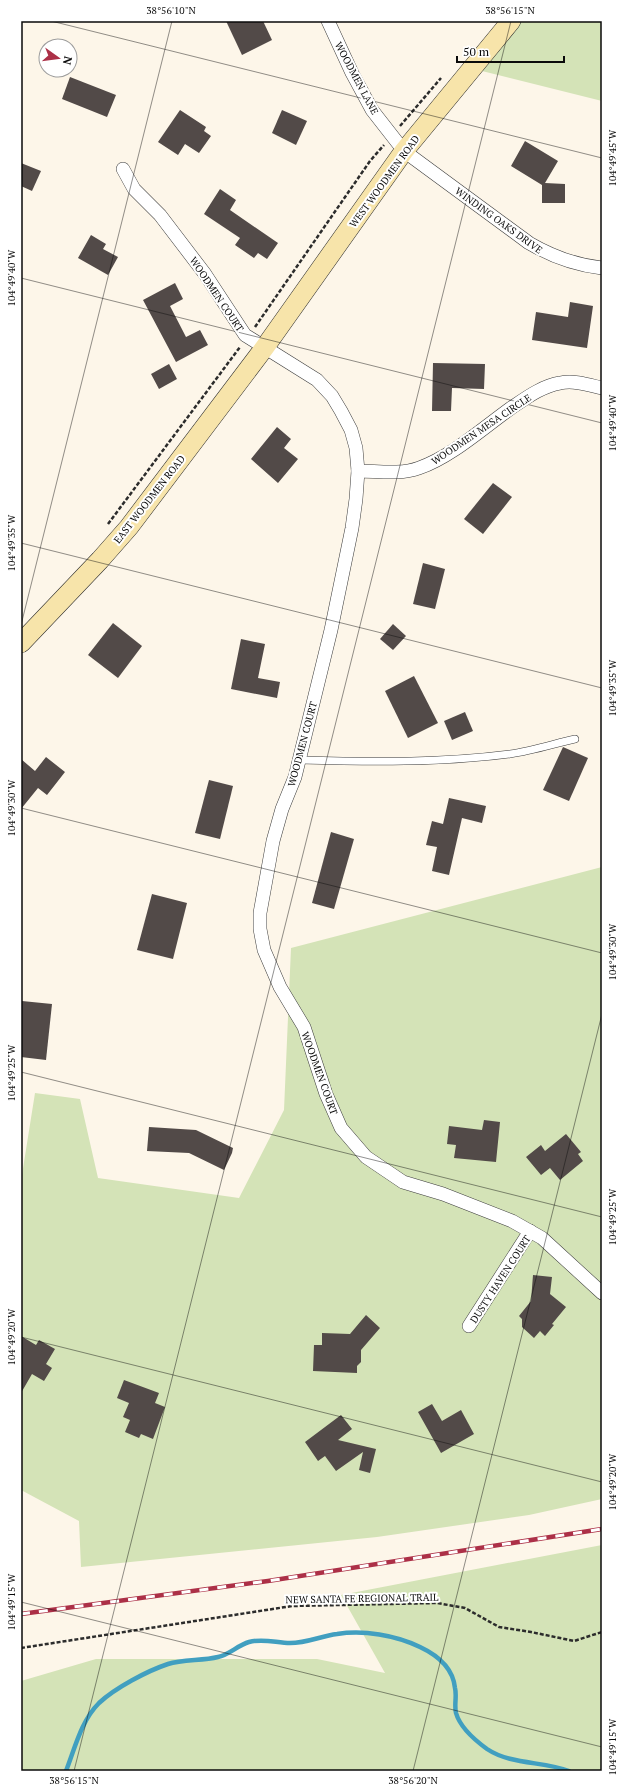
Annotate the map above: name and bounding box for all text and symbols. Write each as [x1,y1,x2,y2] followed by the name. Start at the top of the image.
[146,4,196,17] text: 38°56'10"N
[485,4,535,17] text: 38°56'15"N
[38,38,78,78] north arrow
[457,38,564,64] scale bar
[332,40,381,117] street label: WOODMEN LANE
[463,44,490,59] text: 50 m
[60,55,76,67] text: N
[606,129,619,186] text: 104°49'45"W
[346,133,422,230] street label: WEST WOODMEN ROAD
[452,184,545,257] street label: WINDING OAKS DRIVE
[5,249,18,306] text: 104°49'40"W
[187,254,246,334] street label: WOODMEN COURT
[429,391,534,468] street label: WOODMEN MESA CIRCLE
[606,394,619,451] text: 104°49'40"W
[111,453,188,546] street label: EAST WOODMEN ROAD
[5,514,18,571] text: 104°49'35"W
[606,659,619,716] text: 104°49'35"W
[285,700,320,788] street label: WOODMEN COURT
[5,779,18,836] text: 104°49'30"W
[606,923,619,980] text: 104°49'30"W
[298,1030,341,1117] street label: WOODMEN COURT
[5,1044,18,1101] text: 104°49'25"W
[606,1188,619,1245] text: 104°49'25"W
[467,1233,534,1326] street label: DUSTY HAVEN COURT
[5,1308,18,1365] text: 104°49'20"W
[606,1453,619,1510] text: 104°49'20"W
[5,1573,18,1630] text: 104°49'15"W
[285,1591,439,1606] street label: NEW SANTA FE REGIONAL TRAIL
[606,1718,619,1775] text: 104°49'15"W
[49,1774,99,1787] text: 38°56'15"N
[388,1774,438,1787] text: 38°56'20"N

